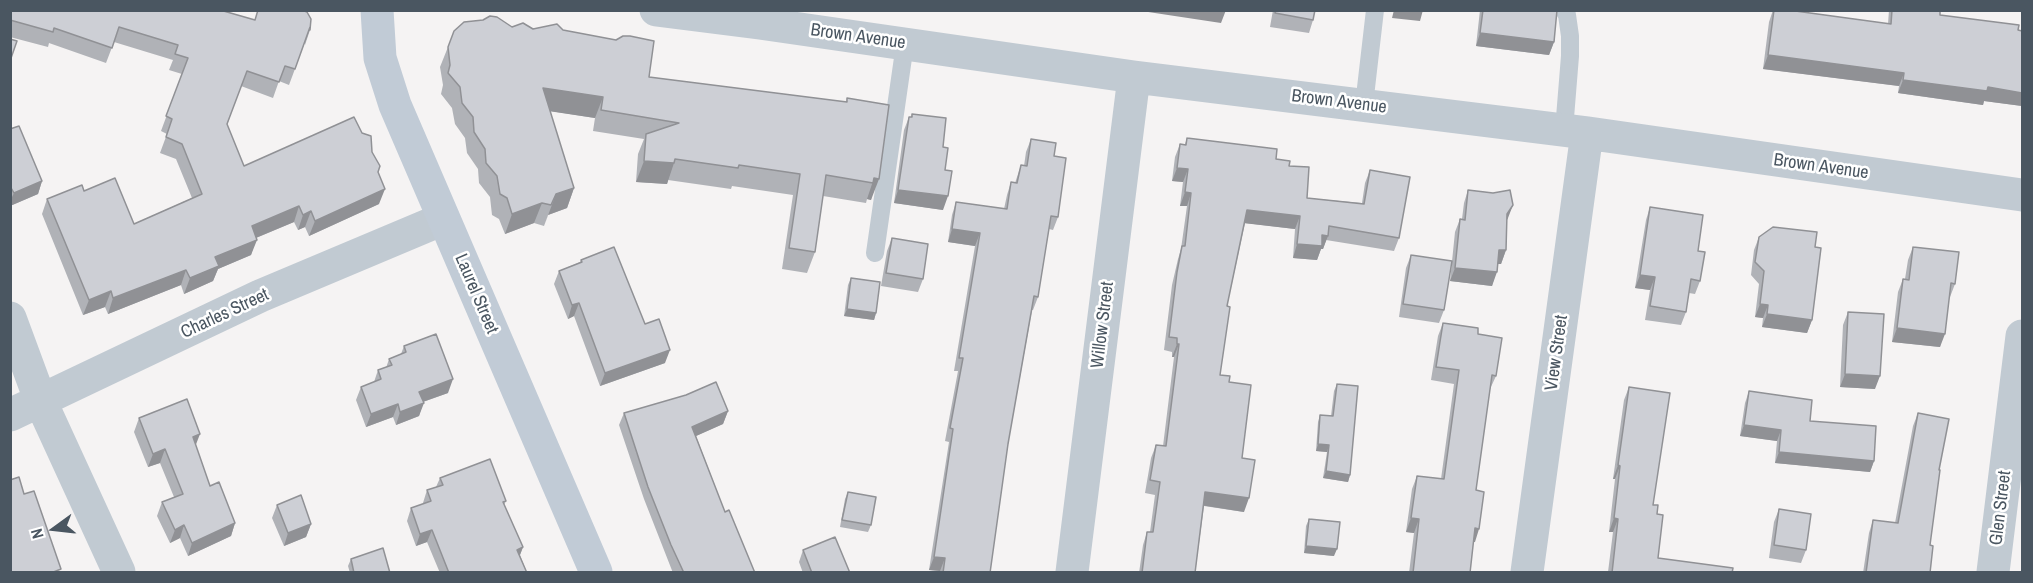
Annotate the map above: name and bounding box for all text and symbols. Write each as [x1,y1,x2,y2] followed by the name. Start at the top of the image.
[809,20,907,54] street label: Brown Avenue
[1290,85,1388,119] street label: Brown Avenue
[1772,150,1870,184] street label: Brown Avenue
[450,251,502,337] street label: Laurel Street
[1087,281,1119,369] street label: Willow Street
[178,284,272,344] street label: Charles Street
[1541,314,1573,392] street label: View Street
[1986,470,2016,546] street label: Glen Street
[24,499,84,559] north arrow
[25,526,48,541] text: N

